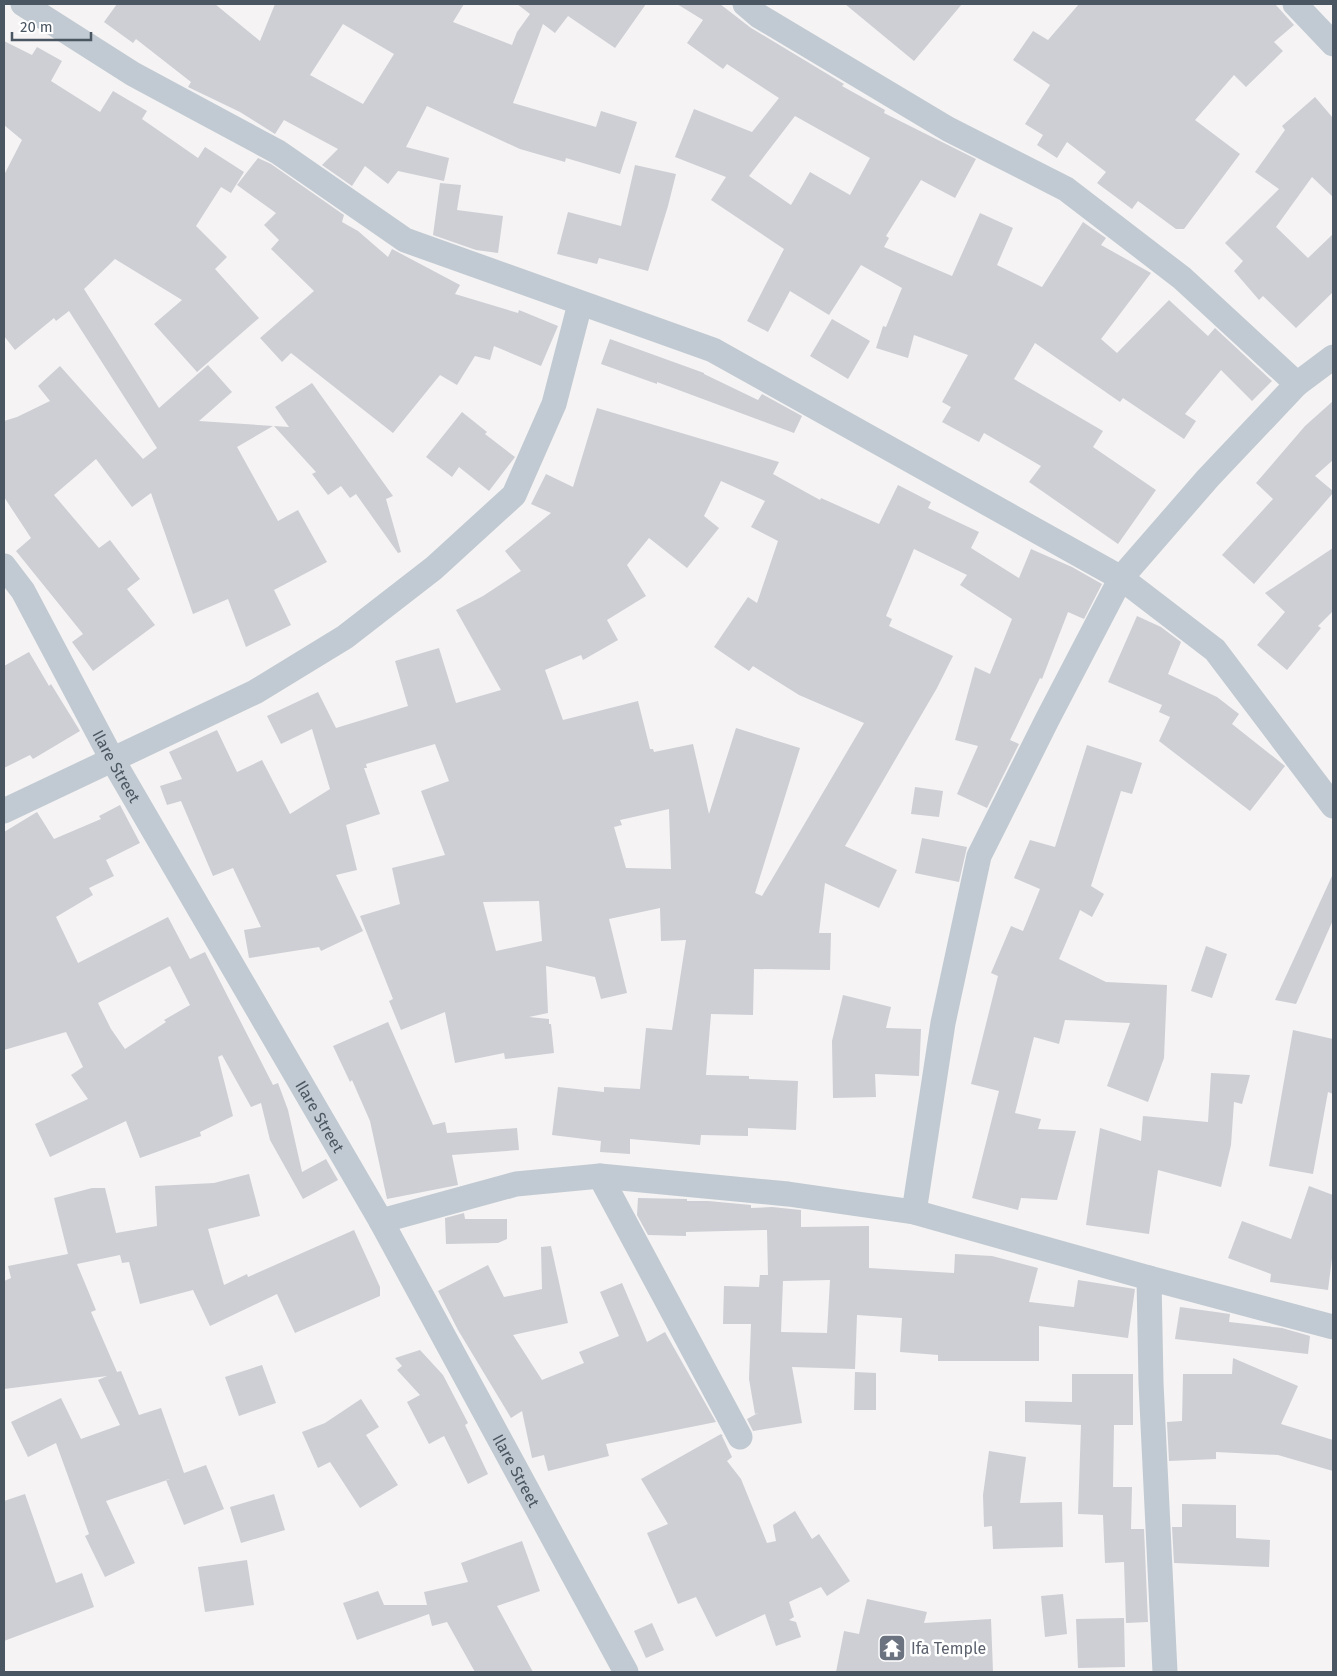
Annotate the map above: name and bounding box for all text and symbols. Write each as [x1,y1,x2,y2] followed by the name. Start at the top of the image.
[12,10,91,42] scale bar
[20,18,53,36] text: 20 m
[89,727,145,806] street label: Ilare Street
[292,1077,349,1156] street label: Ilare Street
[489,1431,544,1510] street label: Ilare Street
[877,1633,907,1663] temple icon: Ifa Temple
[911,1639,986,1658] place label: Ifa Temple

